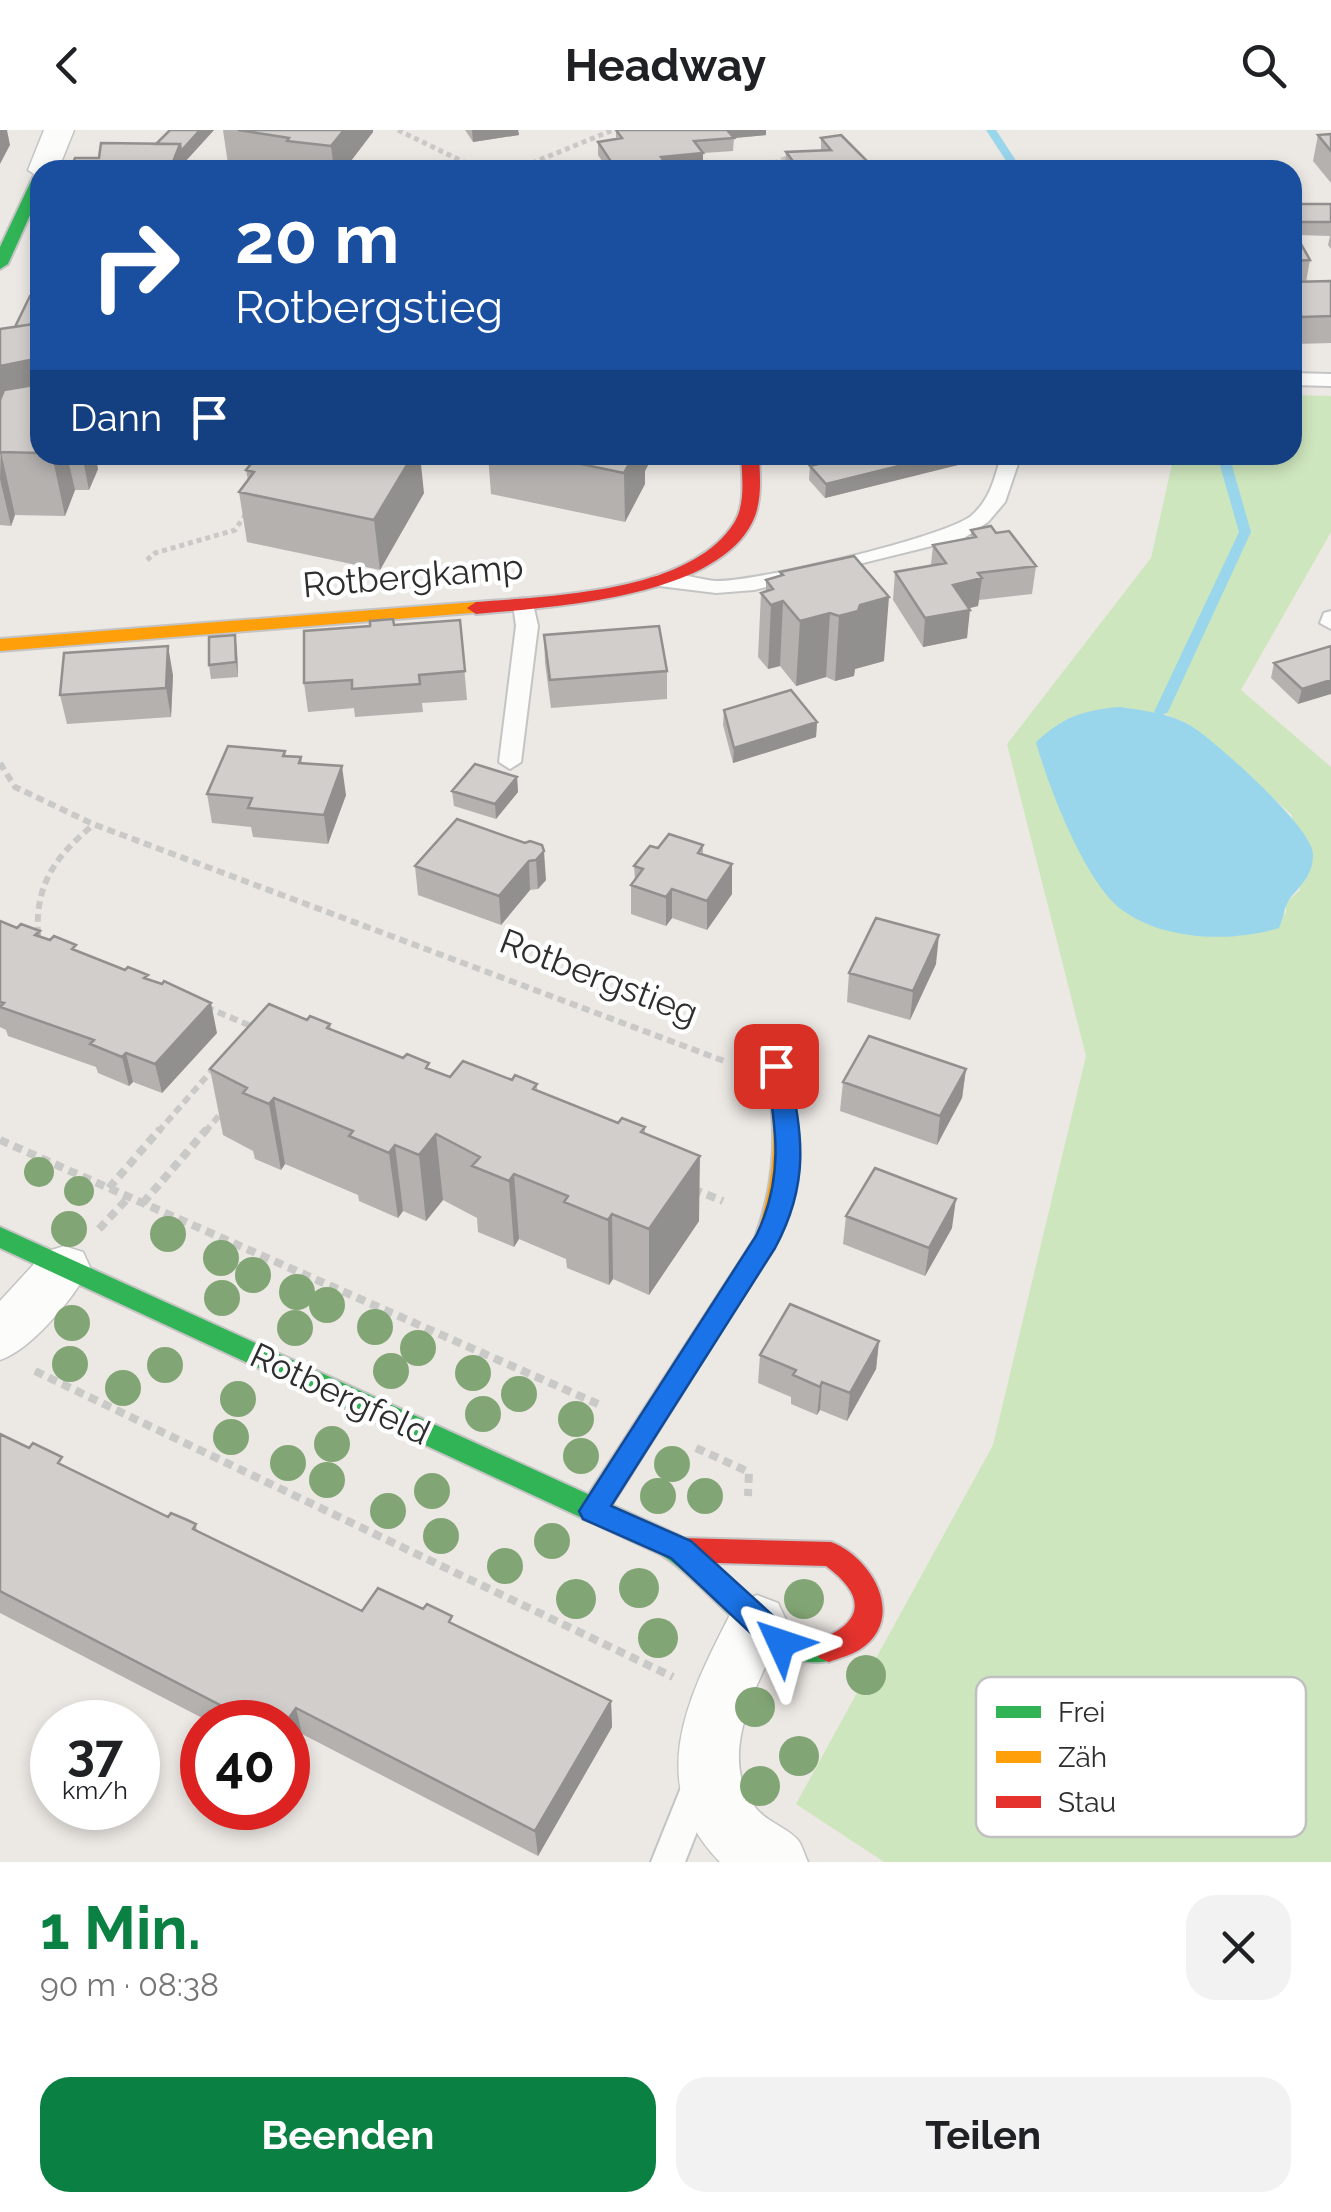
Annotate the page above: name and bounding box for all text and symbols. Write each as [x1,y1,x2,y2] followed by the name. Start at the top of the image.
[40,38,95,93] icon: back
[1236,38,1291,93] icon: search
[565,39,766,92] text: Headway
[235,197,399,279] text: 20 m
[70,200,200,330] icon: right
[235,281,503,334] text: Rotbergstieg
[182,390,237,445] icon: arrive
[70,395,162,440] text: Dann
[301,545,525,606] street label: Rotbergkamp
[494,920,704,1033] street label: Rotbergstieg
[734,1024,819,1109] pin
[749,1039,804,1094] icon: arrive
[244,1334,436,1453] street label: Rotbergfeld
[729,1591,833,1695] position arrow
[976,1677,1306,1837] legend
[1058,1696,1105,1729] text: Frei
[180,1700,310,1830] speed limit sign: 40
[67,1723,123,1782] text: 37
[1058,1741,1107,1774] text: Zäh
[62,1775,128,1805] text: km/h
[1058,1786,1116,1819] text: Stau
[40,1893,201,1963] text: 1 Min.
[1186,1895,1291,2000] button: close
[40,1966,219,2003] text: 90 m · 08:38
[40,2077,656,2192] button: Beenden
[676,2077,1291,2192] button: Teilen

